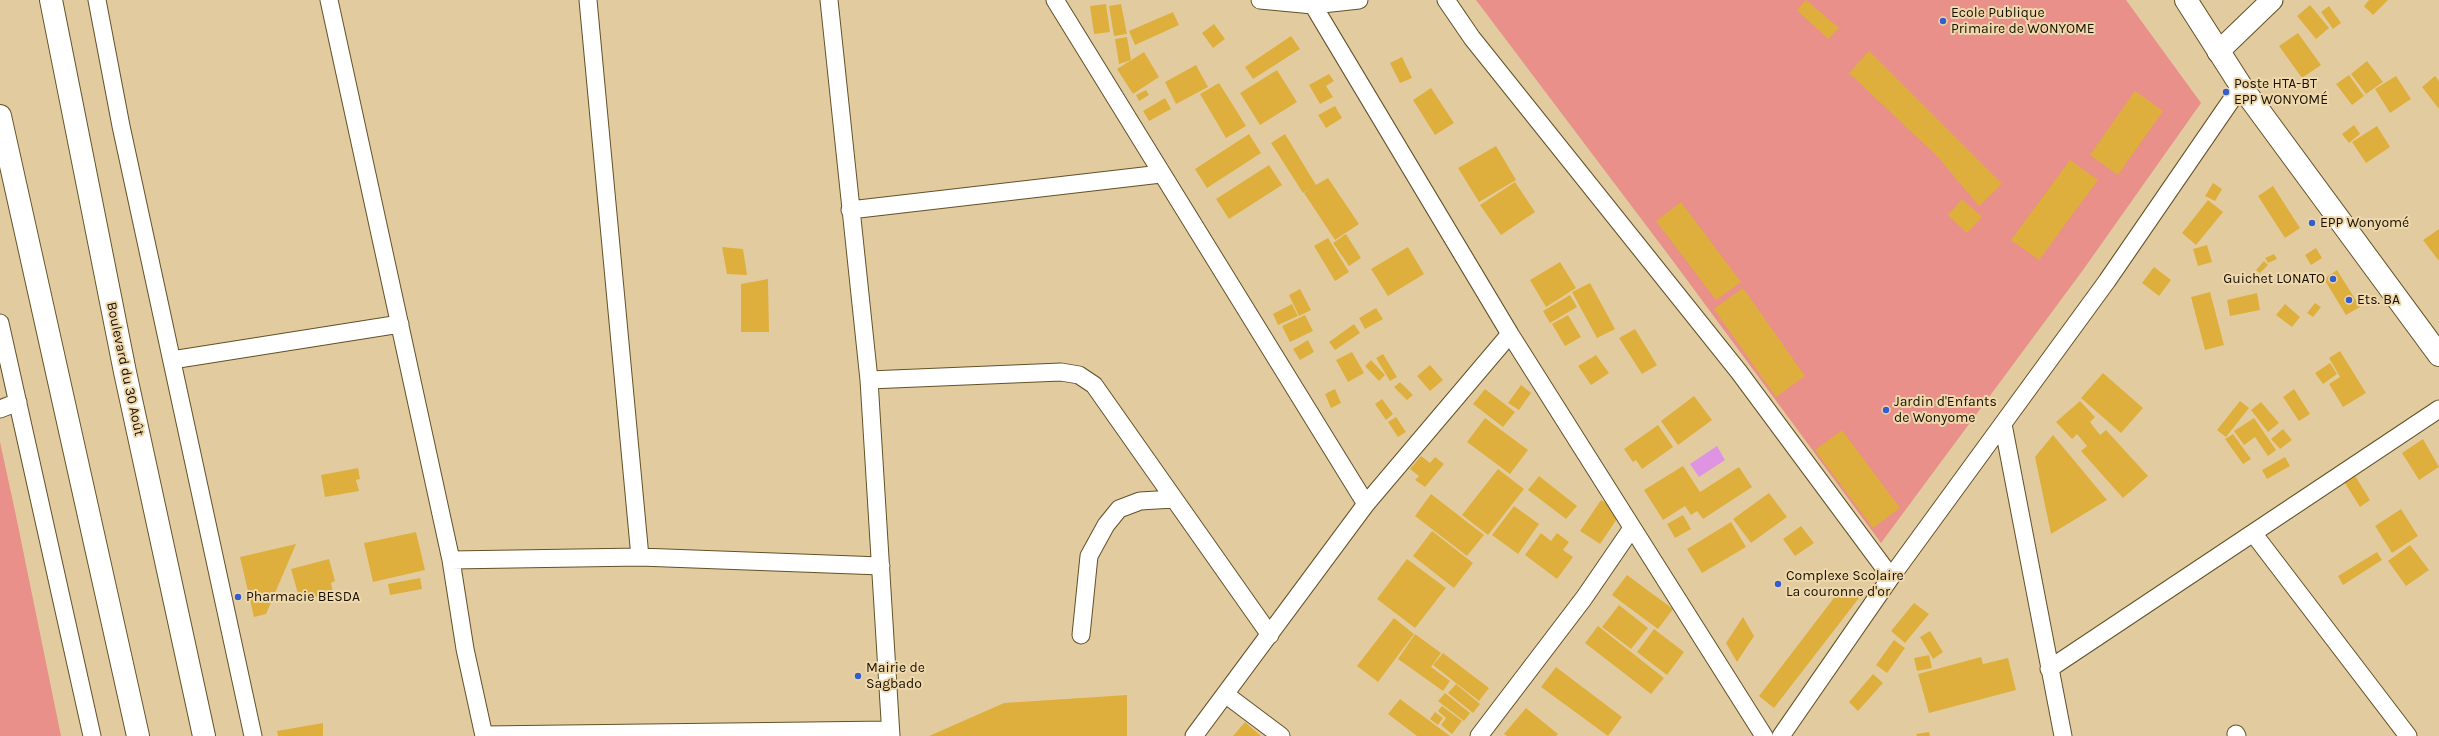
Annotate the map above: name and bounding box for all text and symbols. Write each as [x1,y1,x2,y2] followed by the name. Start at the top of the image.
[1951,5,2095,38] place label: Ecole Publique Primaire de WONYOME
[1938,16,1948,26] marker: Ecole Publique Primaire de WONYOME
[2234,76,2328,108] place label: Poste HTA-BT EPP WONYOMÉ
[2221,87,2231,97] marker: Poste HTA-BT EPP WONYOMÉ
[2320,215,2409,231] place label: EPP Wonyomé
[2307,218,2317,228] marker: EPP Wonyomé
[2223,271,2325,287] place label: Guichet LONATO
[2328,274,2338,284] marker: Guichet LONATO
[2357,292,2400,308] place label: Ets. BA
[2344,295,2354,305] marker: Ets. BA
[103,300,147,438] street label: Boulevard du 30 Août
[1894,394,1997,426] place label: Jardin d'Enfants de Wonyome
[1881,405,1891,415] marker: Jardin d'Enfants de Wonyome
[1786,568,1904,600] place label: Complexe Scolaire La couronne d'or
[1773,579,1783,589] marker: Complexe Scolaire La couronne d'or
[246,589,360,605] place label: Pharmacie BESDA
[233,592,243,602] marker: Pharmacie BESDA
[866,660,925,692] place label: Mairie de Sagbado
[853,671,863,681] marker: Mairie de Sagbado

